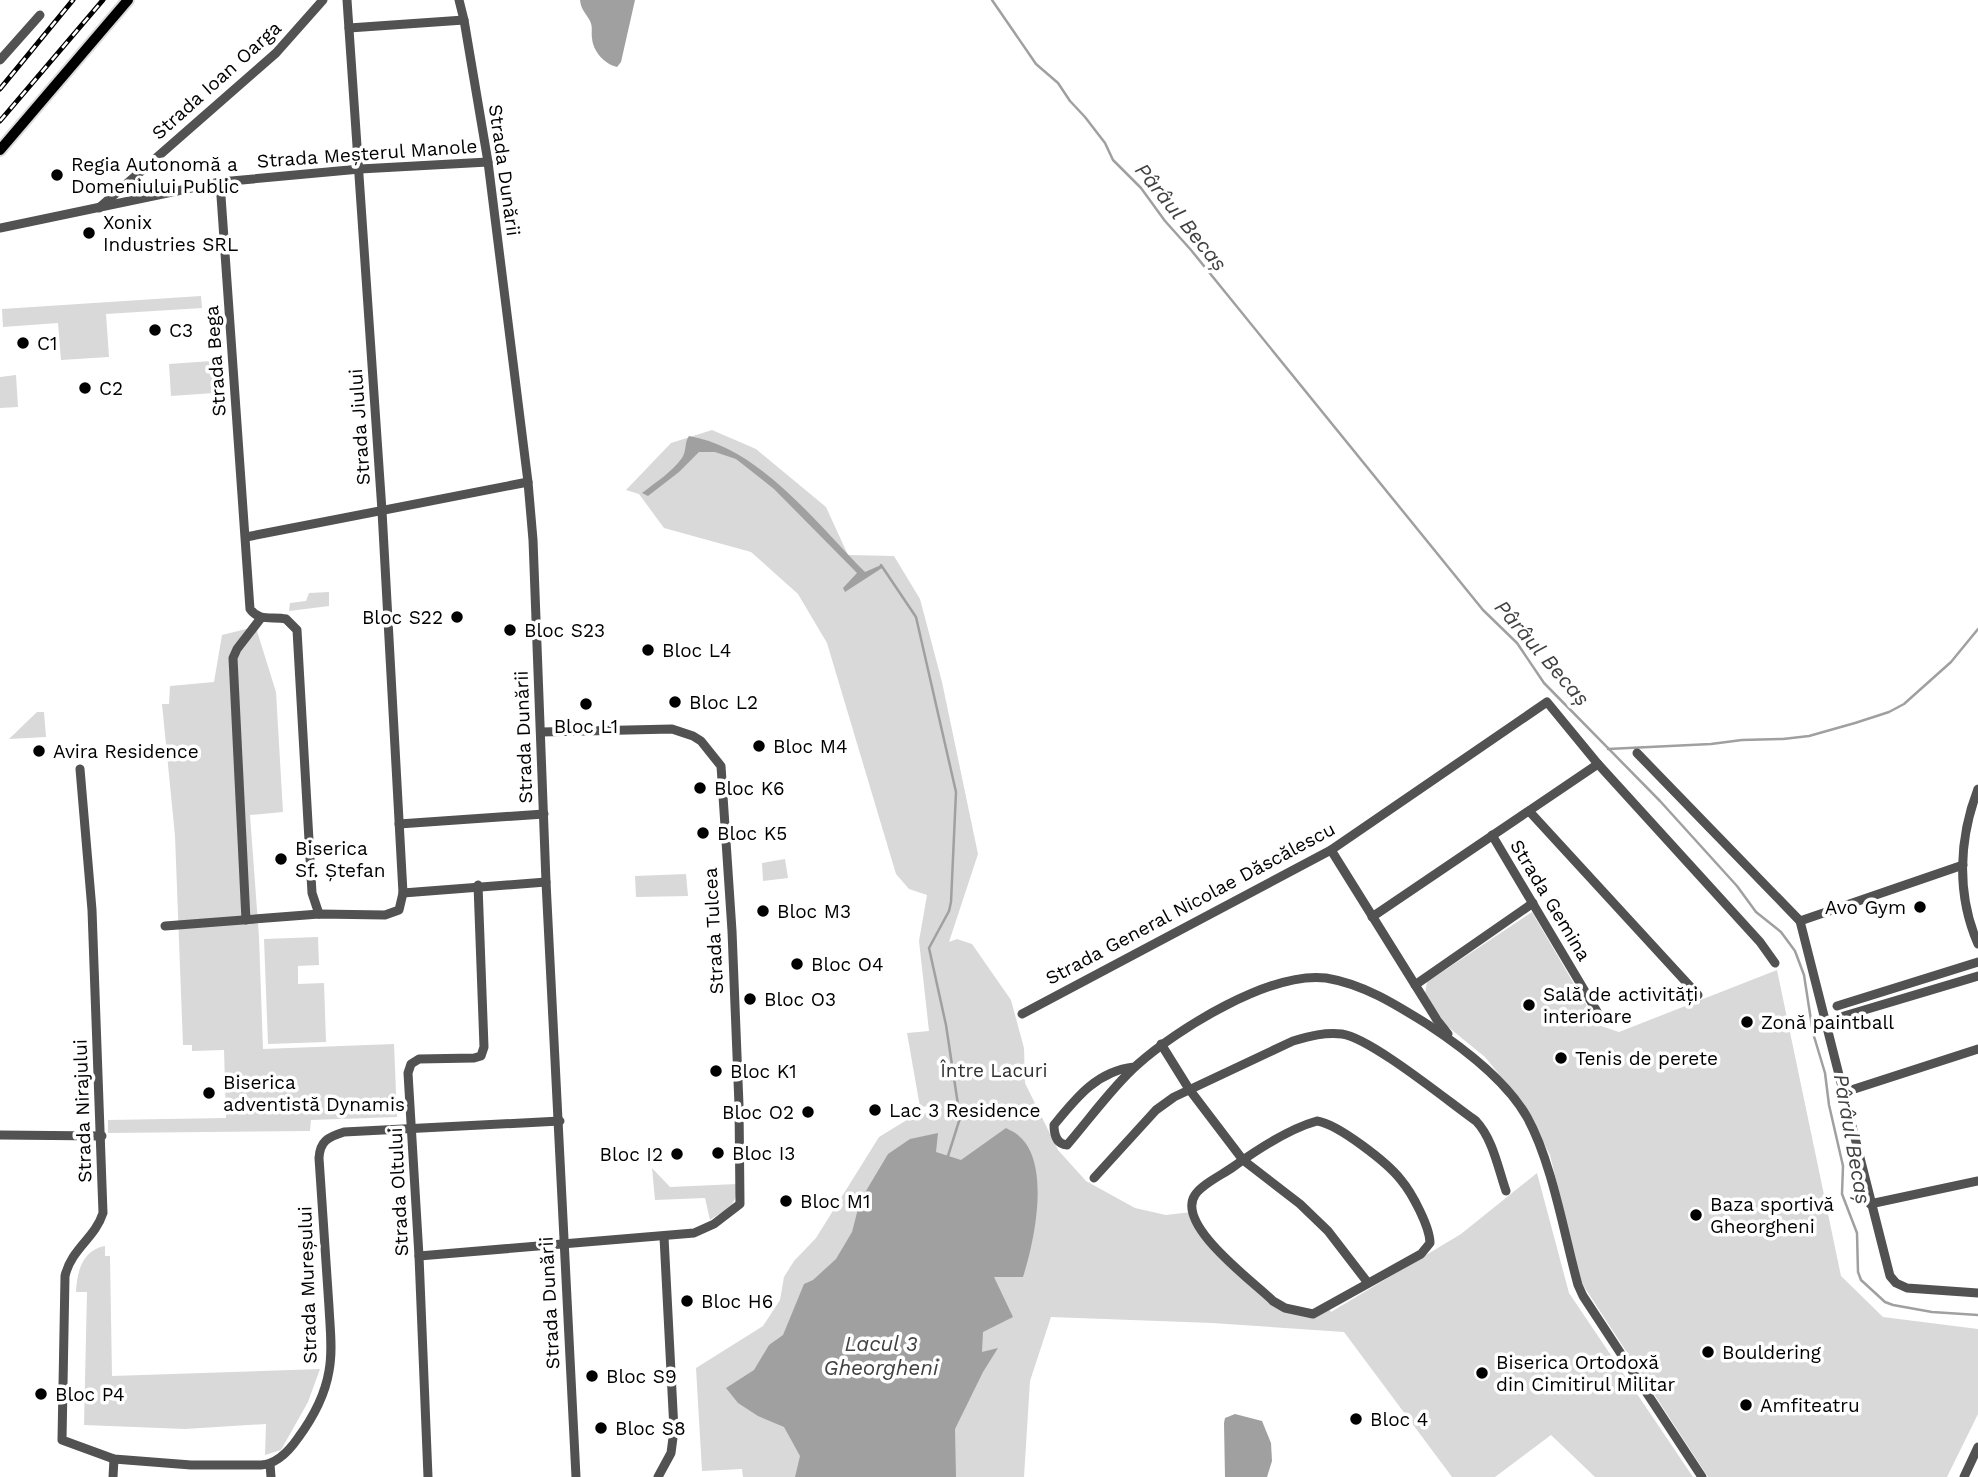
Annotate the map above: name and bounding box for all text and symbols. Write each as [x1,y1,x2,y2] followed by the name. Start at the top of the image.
[147,16,286,144] street label: Strada Ioan Oarga
[484,103,525,237] street label: Strada Dunării
[256,134,478,173] street label: Strada Meșterul Manole
[71,153,240,198] place label: Regia Autonomă a Domeniului Public
[1130,158,1233,276] water label: Pârâul Becaș
[49,167,65,183] marker: Regia Autonomă a Domeniului Public
[103,211,238,256] place label: Xonix Industries SRL
[81,225,97,241] marker: Xonix Industries SRL
[200,304,231,417] street label: Strada Bega
[169,319,193,342] place label: C3
[147,322,163,338] marker: C3
[37,332,57,355] place label: C1
[15,335,31,351] marker: C1
[344,368,375,486] street label: Strada Jiului
[99,377,123,400] place label: C2
[77,380,93,396] marker: C2
[1490,595,1595,711] water label: Pârâul Becaș
[362,606,443,629] place label: Bloc S22
[449,609,465,625] marker: Bloc S22
[524,619,605,642] place label: Bloc S23
[502,622,518,638] marker: Bloc S23
[662,639,731,662] place label: Bloc L4
[640,642,656,658] marker: Bloc L4
[510,670,537,804] street label: Strada Dunării
[689,691,758,714] place label: Bloc L2
[667,694,683,710] marker: Bloc L2
[578,696,594,712] marker: Bloc L1
[554,715,618,738] place label: Bloc L1
[773,735,848,758] place label: Bloc M4
[751,738,767,754] marker: Bloc M4
[53,740,199,763] place label: Avira Residence
[31,743,47,759] marker: Avira Residence
[714,777,785,800] place label: Bloc K6
[692,780,708,796] marker: Bloc K6
[1042,817,1339,990] street label: Strada General Nicolae Dăscălescu
[717,822,787,845] place label: Bloc K5
[695,825,711,841] marker: Bloc K5
[1505,835,1596,965] street label: Strada Gemina
[295,837,385,882] place label: Biserica Sf. Ștefan
[273,851,289,867] marker: Biserica Sf. Ștefan
[699,867,728,995] street label: Strada Tulcea
[1825,896,1906,919] place label: Avo Gym
[1912,899,1928,915] marker: Avo Gym
[777,900,851,923] place label: Bloc M3
[755,903,771,919] marker: Bloc M3
[811,953,884,976] place label: Bloc O4
[789,956,805,972] marker: Bloc O4
[1543,983,1698,1028] place label: Sală de activități interioare
[764,988,836,1011] place label: Bloc O3
[742,991,758,1007] marker: Bloc O3
[1521,997,1537,1013] marker: Sală de activități interioare
[1761,1011,1894,1034] place label: Zonă paintball
[1739,1014,1755,1030] marker: Zonă paintball
[68,1039,97,1183] street label: Strada Nirajului
[1575,1047,1718,1070] place label: Tenis de perete
[1553,1050,1569,1066] marker: Tenis de perete
[939,1059,1048,1082] park label: Între Lacuri
[730,1060,797,1083] place label: Bloc K1
[708,1063,724,1079] marker: Bloc K1
[223,1071,405,1116] place label: Biserica adventistă Dynamis
[1829,1072,1876,1206] water label: Pârâul Becaș
[201,1085,217,1101] marker: Biserica adventistă Dynamis
[889,1099,1040,1122] place label: Lac 3 Residence
[722,1101,794,1124] place label: Bloc O2
[867,1102,883,1118] marker: Lac 3 Residence
[800,1104,816,1120] marker: Bloc O2
[384,1127,413,1257] street label: Strada Oltului
[732,1142,795,1165] place label: Bloc I3
[600,1143,663,1166] place label: Bloc I2
[710,1145,726,1161] marker: Bloc I3
[669,1146,685,1162] marker: Bloc I2
[800,1190,870,1213] place label: Bloc M1
[778,1193,794,1209] marker: Bloc M1
[1710,1193,1834,1238] place label: Baza sportivă Gheorgheni
[293,1206,322,1364] street label: Strada Mureșului
[1688,1207,1704,1223] marker: Baza sportivă Gheorgheni
[535,1236,564,1370] street label: Strada Dunării
[701,1290,773,1313] place label: Bloc H6
[679,1293,695,1309] marker: Bloc H6
[824,1331,939,1380] water label: Lacul 3 Gheorgheni
[1722,1341,1822,1364] place label: Bouldering
[1700,1344,1716,1360] marker: Bouldering
[1496,1351,1675,1396] place label: Biserica Ortodoxă din Cimitirul Militar
[606,1365,677,1388] place label: Bloc S9
[1474,1365,1490,1381] marker: Biserica Ortodoxă din Cimitirul Militar
[584,1368,600,1384] marker: Bloc S9
[55,1383,125,1406] place label: Bloc P4
[33,1386,49,1402] marker: Bloc P4
[1760,1394,1860,1417] place label: Amfiteatru
[1738,1397,1754,1413] marker: Amfiteatru
[1370,1408,1428,1431] place label: Bloc 4
[1348,1411,1364,1427] marker: Bloc 4
[615,1417,686,1440] place label: Bloc S8
[593,1420,609,1436] marker: Bloc S8

